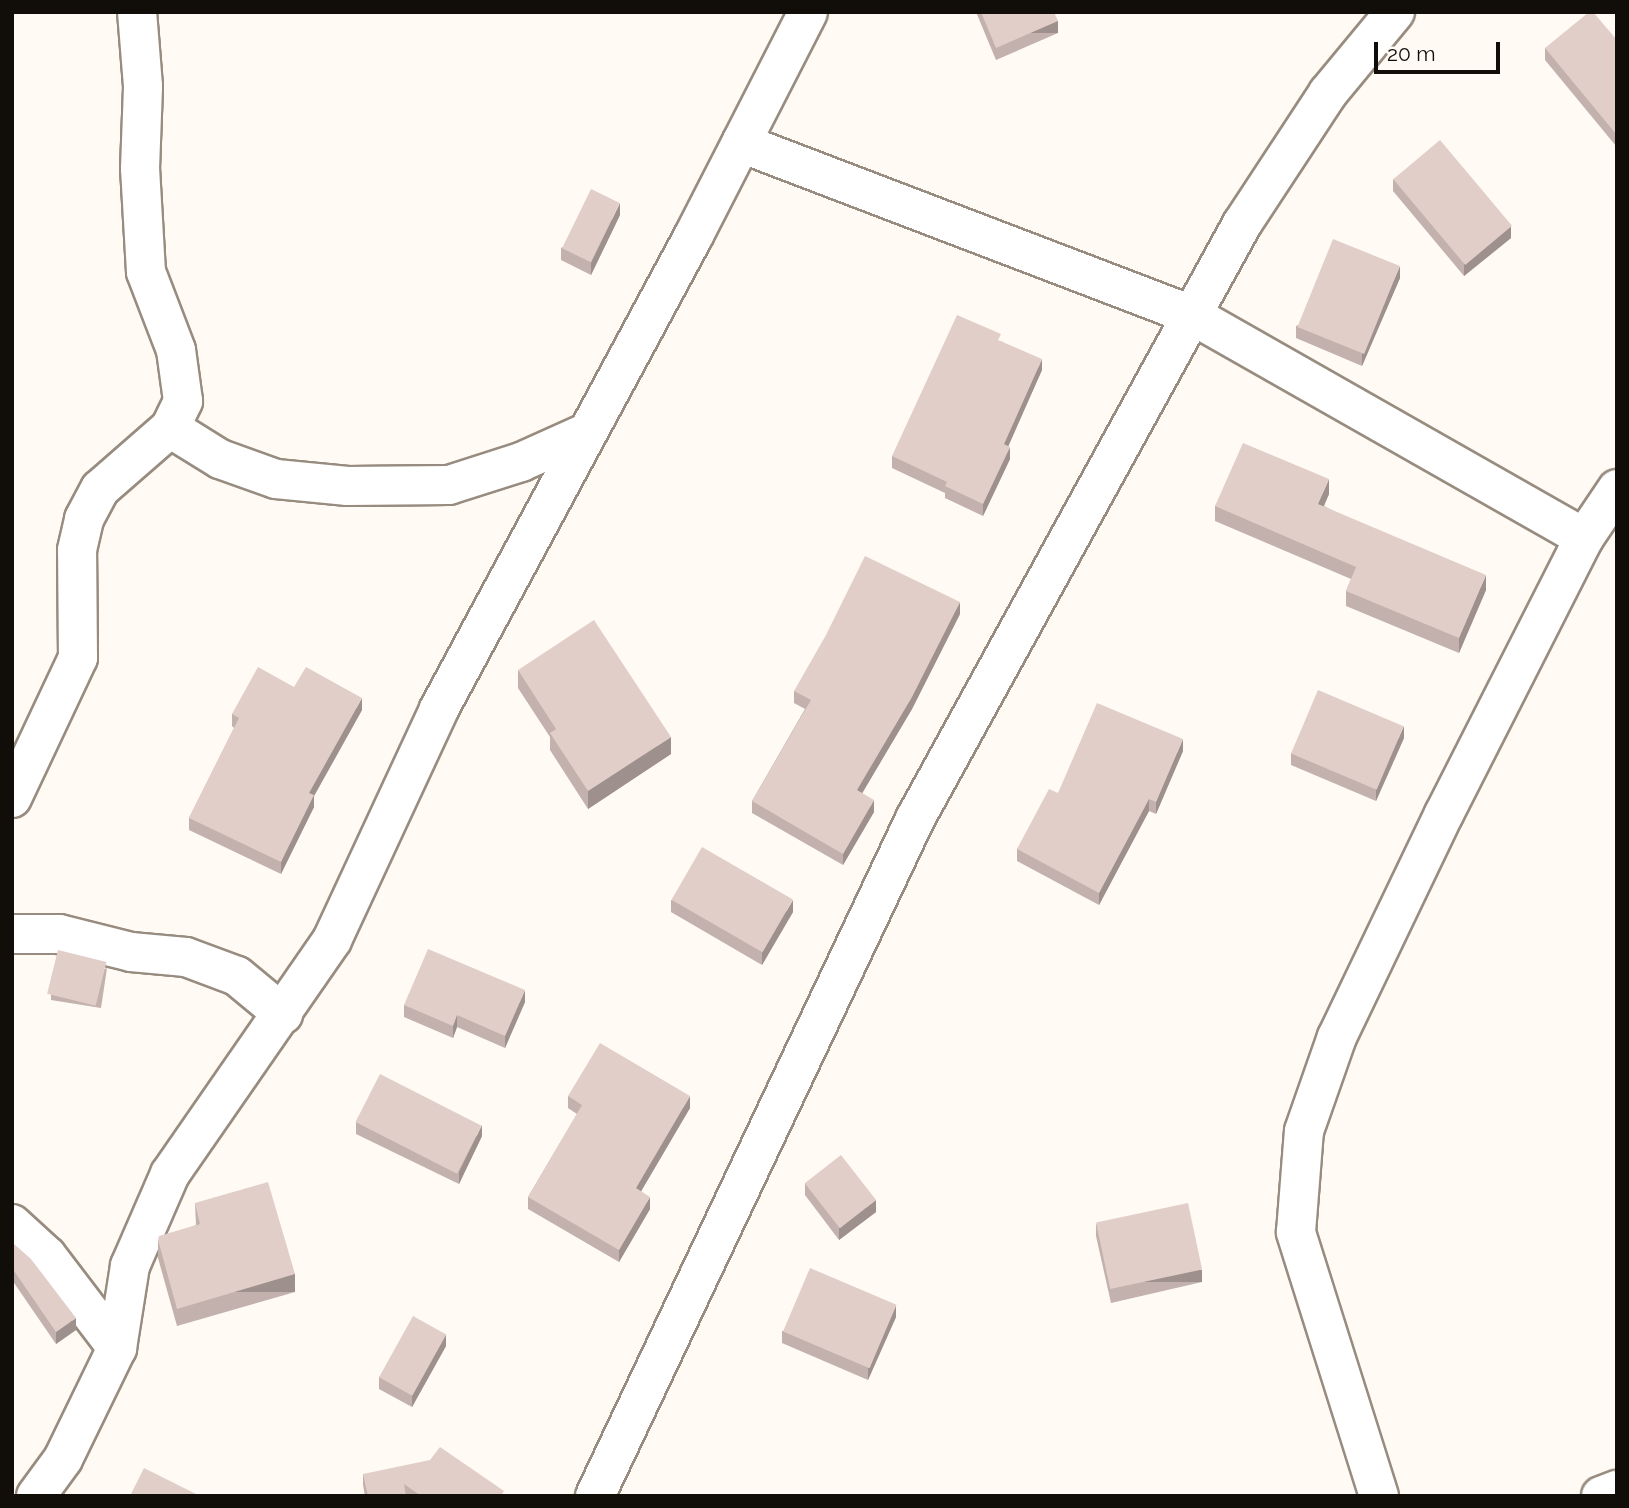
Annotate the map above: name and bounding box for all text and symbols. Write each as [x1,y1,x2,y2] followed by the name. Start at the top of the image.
[1377,28,1503,72] scale bar
[1387,41,1435,66] text: 20 m

